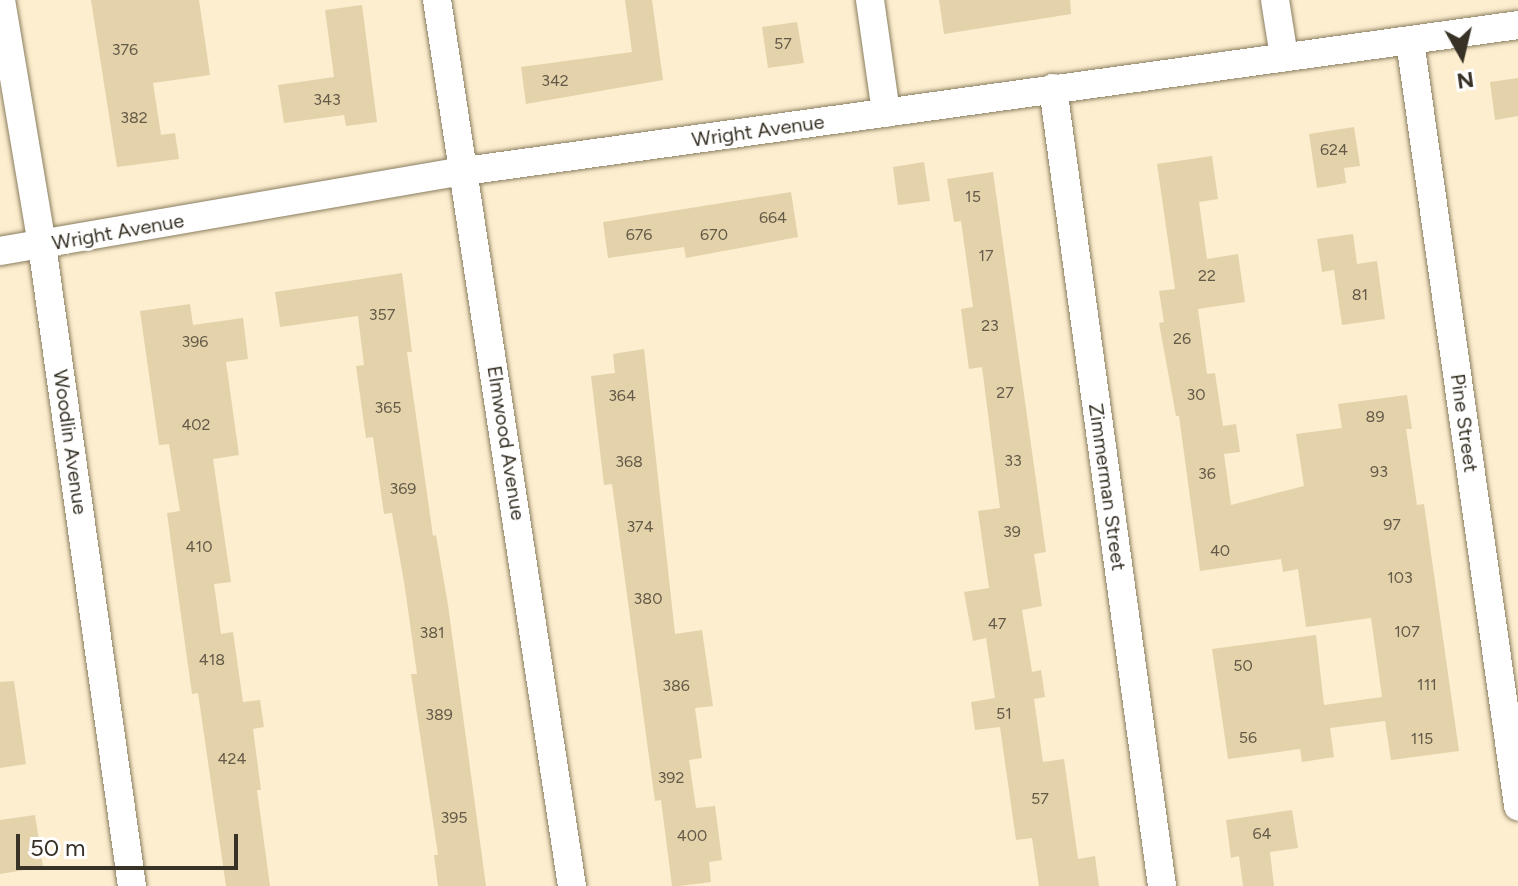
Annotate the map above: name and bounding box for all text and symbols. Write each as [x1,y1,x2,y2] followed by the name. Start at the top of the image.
[1422,16,1502,96] north arrow
[774,34,792,54] house number: 57
[112,40,138,60] house number: 376
[1455,66,1476,95] text: N
[541,71,569,91] house number: 342
[313,90,341,110] house number: 343
[120,108,148,128] house number: 382
[690,110,826,152] street label: Wright Avenue
[1320,140,1348,160] house number: 624
[965,187,981,207] house number: 15
[759,208,787,228] house number: 664
[50,209,186,255] street label: Wright Avenue
[626,225,652,245] house number: 676
[700,225,728,245] house number: 670
[978,246,994,266] house number: 17
[1198,266,1216,286] house number: 22
[1352,285,1368,305] house number: 81
[369,305,395,325] house number: 357
[981,316,999,336] house number: 23
[1173,329,1191,349] house number: 26
[182,332,208,352] house number: 396
[482,364,530,522] street label: Elmwood Avenue
[48,368,92,516] street label: Woodlin Avenue
[1445,372,1483,474] street label: Pine Street
[996,383,1014,403] house number: 27
[1187,385,1205,405] house number: 30
[608,386,636,406] house number: 364
[375,398,401,418] house number: 365
[1083,402,1131,572] street label: Zimmerman Street
[1366,407,1384,427] house number: 89
[181,415,211,435] house number: 402
[1004,451,1022,471] house number: 33
[615,452,643,472] house number: 368
[1370,462,1388,482] house number: 93
[1198,464,1216,484] house number: 36
[390,479,416,499] house number: 369
[1383,515,1401,535] house number: 97
[626,517,654,537] house number: 374
[1003,522,1021,542] house number: 39
[186,537,212,557] house number: 410
[1210,541,1230,561] house number: 40
[1387,568,1413,588] house number: 103
[634,589,662,609] house number: 380
[988,614,1006,634] house number: 47
[1394,622,1420,642] house number: 107
[419,623,445,643] house number: 381
[199,650,225,670] house number: 418
[1233,656,1253,676] house number: 50
[1417,675,1437,695] house number: 111
[662,676,690,696] house number: 386
[996,704,1012,724] house number: 51
[425,705,453,725] house number: 389
[1239,728,1257,748] house number: 56
[1411,729,1433,749] house number: 115
[218,749,246,769] house number: 424
[658,768,684,788] house number: 392
[1031,789,1049,809] house number: 57
[441,808,467,828] house number: 395
[20,818,242,868] scale bar
[1253,824,1271,844] house number: 64
[677,826,707,846] house number: 400
[30,833,86,862] text: 50 m

